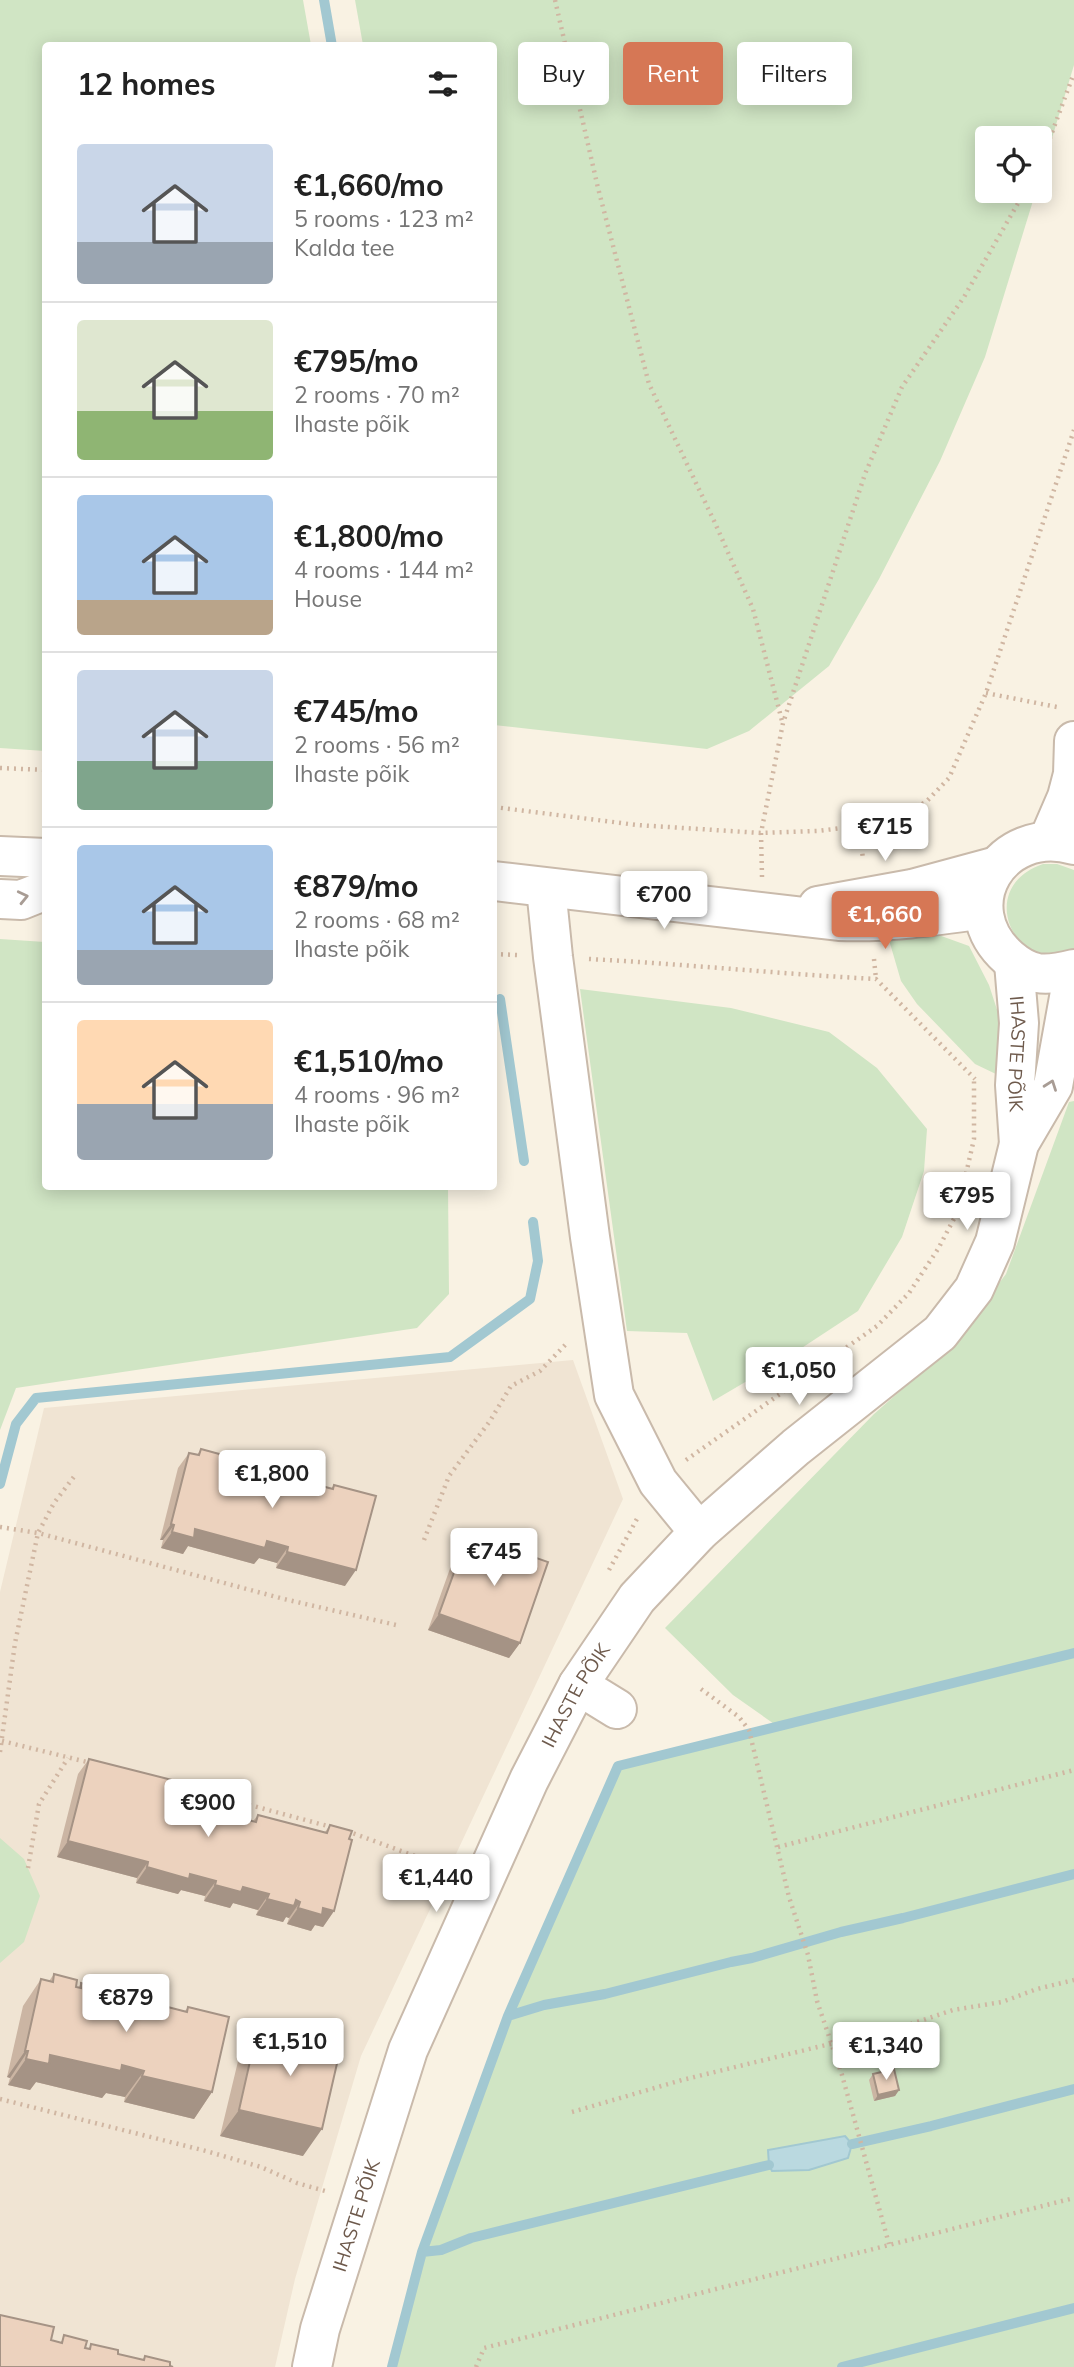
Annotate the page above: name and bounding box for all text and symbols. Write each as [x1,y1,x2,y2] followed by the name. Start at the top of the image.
[518,42,609,105] chip: Buy
[623,42,723,105] chip: Rent
[737,42,852,105] chip: Filters
[77,65,216,103] text: 12 homes
[424,65,462,103] icon: filters
[975,126,1052,203] map controls
[975,126,1052,203] button: locate
[294,166,444,204] text: €1,660/mo
[133,172,217,256] icon: home
[294,204,474,233] text: 5 rooms · 123 m²
[294,233,394,262] text: Kalda tee
[294,342,418,380] text: €795/mo
[133,348,217,432] icon: home
[294,380,460,409] text: 2 rooms · 70 m²
[294,409,409,438] text: Ihaste põik
[294,517,444,555] text: €1,800/mo
[133,523,217,607] icon: home
[294,555,474,584] text: 4 rooms · 144 m²
[294,584,362,613] text: House
[294,692,418,730] text: €745/mo
[133,698,217,782] icon: home
[294,730,460,759] text: 2 rooms · 56 m²
[294,759,409,788] text: Ihaste põik
[844,804,926,863] pin: €715
[857,811,913,840] text: €715
[294,867,418,905] text: €879/mo
[623,872,705,931] pin: €700
[133,873,217,957] icon: home
[636,879,692,908] text: €700
[17,890,29,905] one-way arrow
[828,892,942,951] pin: €1,660
[848,899,922,928] text: €1,660
[294,905,460,934] text: 2 rooms · 68 m²
[294,934,409,963] text: Ihaste põik
[1003,995,1031,1114] street label: IHASTE PÕIK
[294,1042,444,1080] text: €1,510/mo
[133,1048,217,1132] icon: home
[1043,1079,1057,1091] one-way arrow
[294,1080,460,1109] text: 4 rooms · 96 m²
[294,1109,409,1138] text: Ihaste põik
[926,1172,1008,1232] pin: €795
[939,1180,995,1209] text: €795
[742,1348,856,1407] pin: €1,050
[762,1355,836,1384] text: €1,050
[215,1450,329,1510] pin: €1,800
[235,1458,309,1487] text: €1,800
[453,1528,535,1588] pin: €745
[466,1536,522,1565] text: €745
[536,1638,615,1751] street label: IHASTE PÕIK
[167,1780,249,1839] pin: €900
[180,1787,236,1816] text: €900
[379,1854,493,1914] pin: €1,440
[399,1862,473,1891] text: €1,440
[85,1974,167,2034] pin: €879
[98,1982,154,2011] text: €879
[233,2018,347,2078] pin: €1,510
[829,2022,943,2082] pin: €1,340
[253,2026,327,2055] text: €1,510
[849,2030,923,2059] text: €1,340
[327,2155,385,2274] street label: IHASTE PÕIK

